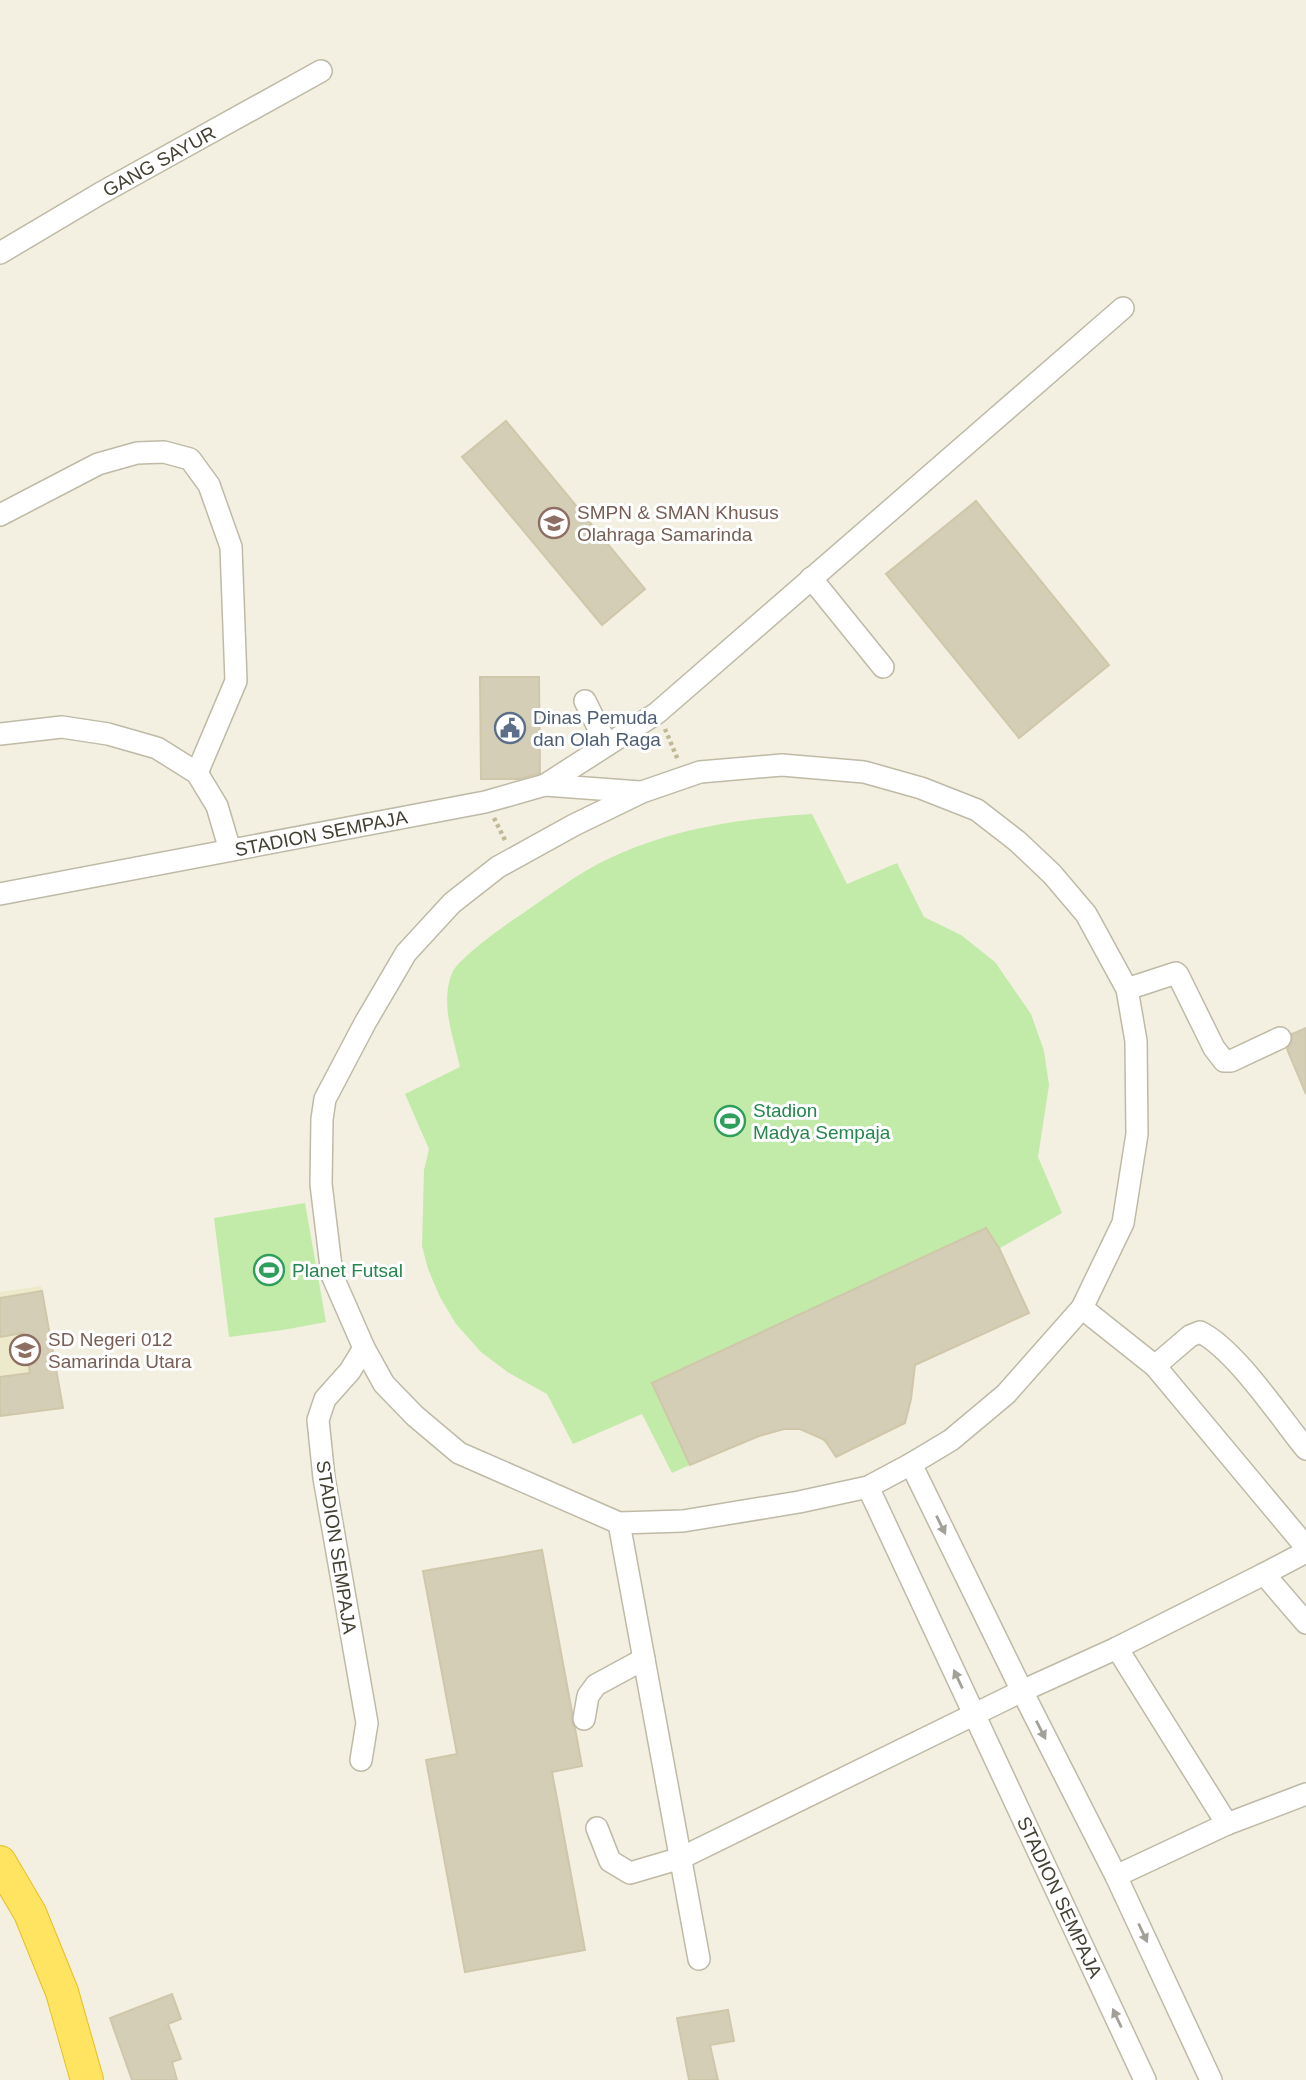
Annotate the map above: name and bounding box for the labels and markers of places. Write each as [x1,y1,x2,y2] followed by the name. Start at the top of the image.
[577,502,779,545] place label: SMPN & SMAN Khusus Olahraga Samarinda
[537,506,571,540] school or university icon: SMPN & SMAN Khusus Olahraga Samarinda
[533,707,661,750] place label: Dinas Pemuda dan Olah Raga
[493,711,527,745] public building icon: Dinas Pemuda dan Olah Raga
[753,1100,891,1143] place label: Stadion Madya Sempaja
[713,1104,747,1138] sports icon: Stadion Madya Sempaja
[252,1253,286,1287] sports icon: Planet Futsal
[292,1260,403,1281] place label: Planet Futsal
[48,1329,192,1372] place label: SD Negeri 012 Samarinda Utara
[8,1333,42,1367] school or university icon: SD Negeri 012 Samarinda Utara

